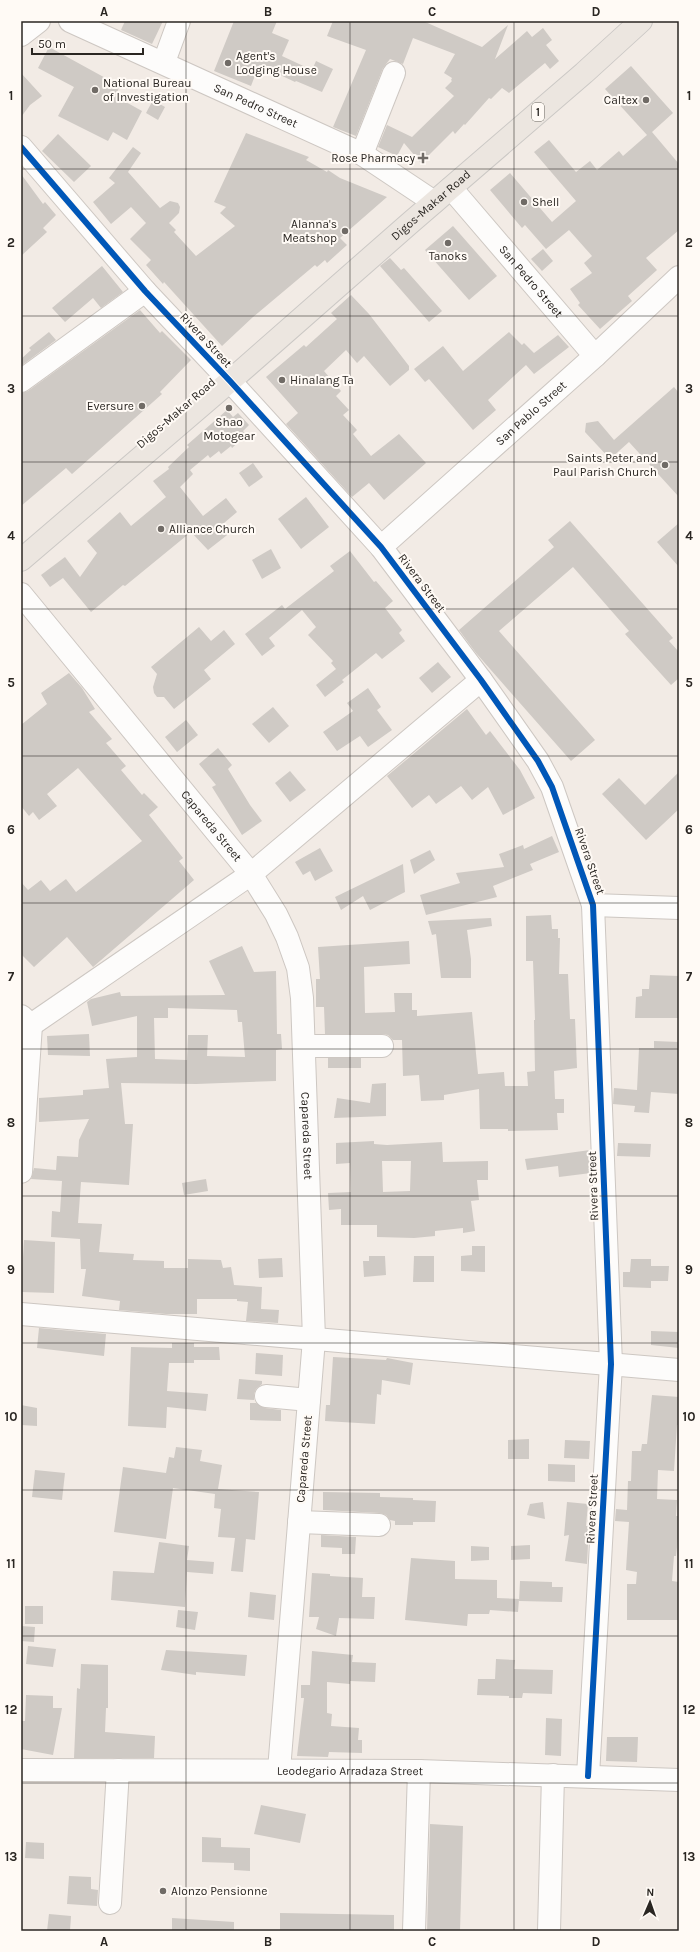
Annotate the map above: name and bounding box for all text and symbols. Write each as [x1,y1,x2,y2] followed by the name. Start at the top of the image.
[100,4,108,19] text: A
[264,4,272,19] text: B
[428,4,436,19] text: C
[592,4,601,19] text: D
[32,30,143,56] scale bar
[38,37,66,51] text: 50 m
[236,49,317,77] place label: Agent's Lodging House
[223,58,233,68] marker: Agent's Lodging House
[103,76,192,104] place label: National Bureau of Investigation
[211,80,300,131] street label: San Pedro Street
[90,85,100,95] marker: National Bureau of Investigation
[9,88,13,103] text: 1
[687,88,691,103] text: 1
[604,93,638,107] place label: Caltex
[641,95,651,105] marker: Caltex
[532,103,544,121] road number: 1
[331,151,415,165] place label: Rose Pharmacy
[418,153,428,163] marker: Rose Pharmacy
[388,167,473,243] street label: Digos-Makar Road
[532,195,559,209] place label: Shell
[519,197,529,207] marker: Shell
[282,217,337,245] place label: Alanna's Meatshop
[340,226,350,236] marker: Alanna's Meatshop
[7,235,15,250] text: 2
[685,235,693,250] text: 2
[443,238,453,248] marker: Tanoks
[496,242,566,321] street label: San Pedro Street
[429,249,467,263] place label: Tanoks
[177,310,235,371] street label: Rivera Street
[290,373,354,387] place label: Hinalang Ta
[134,375,218,451] street label: Digos-Makar Road
[277,375,287,385] marker: Hinalang Ta
[493,378,570,448] street label: San Pablo Street
[7,381,15,396] text: 3
[685,381,693,396] text: 3
[87,399,134,413] place label: Eversure
[137,401,147,411] marker: Eversure
[224,403,234,413] marker: Shao Motogear
[203,415,255,443] place label: Shao Motogear
[553,451,657,479] place label: Saints Peter and Paul Parish Church
[660,460,670,470] marker: Saints Peter and Paul Parish Church
[169,522,255,536] place label: Alliance Church
[156,524,166,534] marker: Alliance Church
[7,528,15,543] text: 4
[685,528,693,543] text: 4
[395,551,449,615] street label: Rivera Street
[7,675,15,690] text: 5
[685,675,693,690] text: 5
[178,787,245,865] street label: Capareda Street
[7,822,15,837] text: 6
[685,822,693,837] text: 6
[572,826,608,897] street label: Rivera Street
[8,969,15,984] text: 7
[686,969,693,984] text: 7
[298,1092,315,1180] street label: Capareda Street
[7,1115,15,1130] text: 8
[685,1115,693,1130] text: 8
[585,1150,601,1221] street label: Rivera Street
[7,1262,15,1277] text: 9
[685,1262,693,1277] text: 9
[5,1409,17,1424] text: 10
[683,1409,695,1424] text: 10
[293,1414,315,1503] street label: Capareda Street
[583,1473,601,1544] street label: Rivera Street
[6,1556,16,1571] text: 11
[684,1556,694,1571] text: 11
[5,1702,17,1717] text: 12
[683,1702,695,1717] text: 12
[277,1764,424,1778] street label: Leodegario Arradaza Street
[5,1849,17,1864] text: 13
[683,1849,695,1864] text: 13
[630,1882,670,1922] north arrow
[171,1884,267,1898] place label: Alonzo Pensionne
[158,1886,168,1896] marker: Alonzo Pensionne
[646,1886,655,1899] text: N
[100,1934,108,1949] text: A
[264,1934,272,1949] text: B
[428,1934,436,1949] text: C
[592,1934,601,1949] text: D

